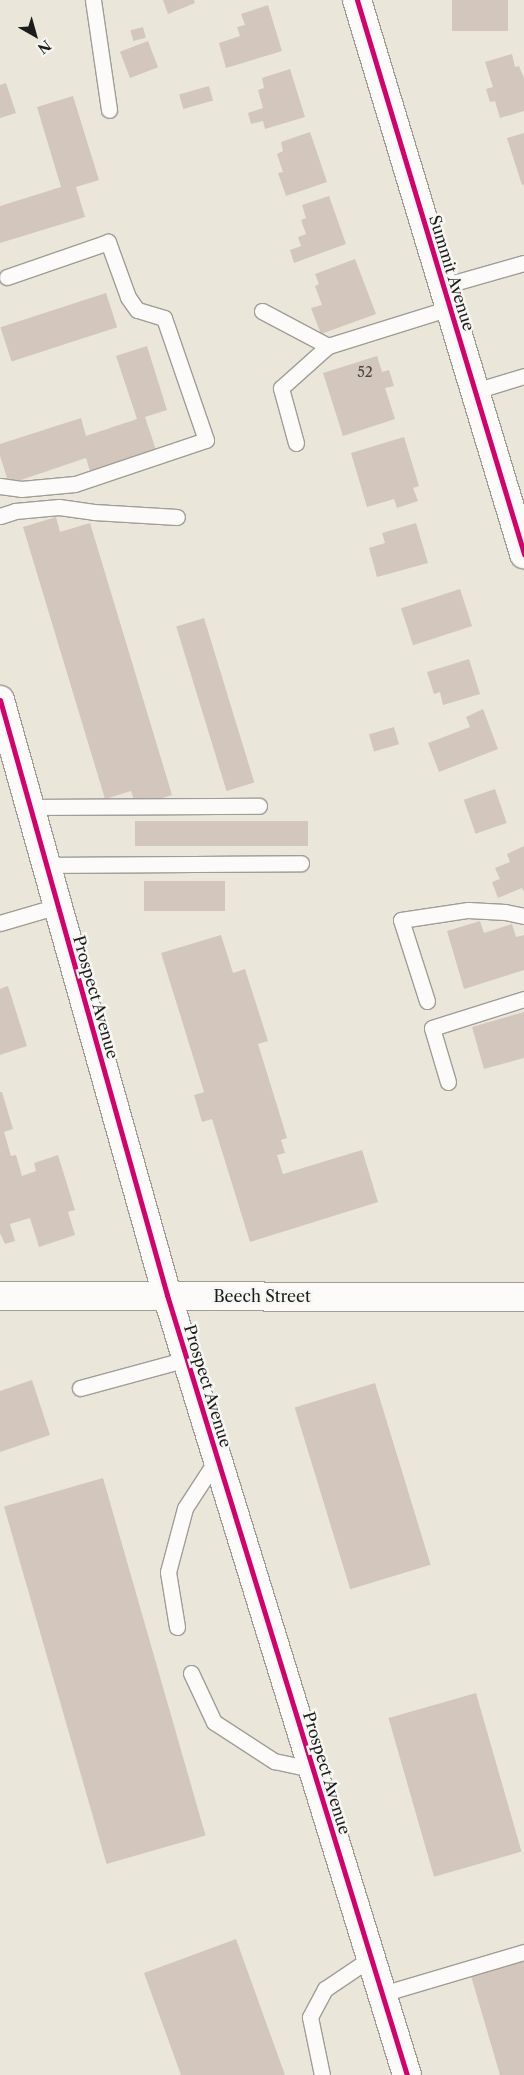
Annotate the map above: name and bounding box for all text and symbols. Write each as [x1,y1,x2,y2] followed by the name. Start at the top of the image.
[10,10,60,60] north arrow
[34,36,55,58] text: N
[425,212,479,334] street label: Summit Avenue
[357,364,373,380] house number: 52
[69,933,123,1061] street label: Prospect Avenue
[213,1286,311,1306] street label: Beech Street
[180,1322,236,1450] street label: Prospect Avenue
[299,1709,355,1837] street label: Prospect Avenue

